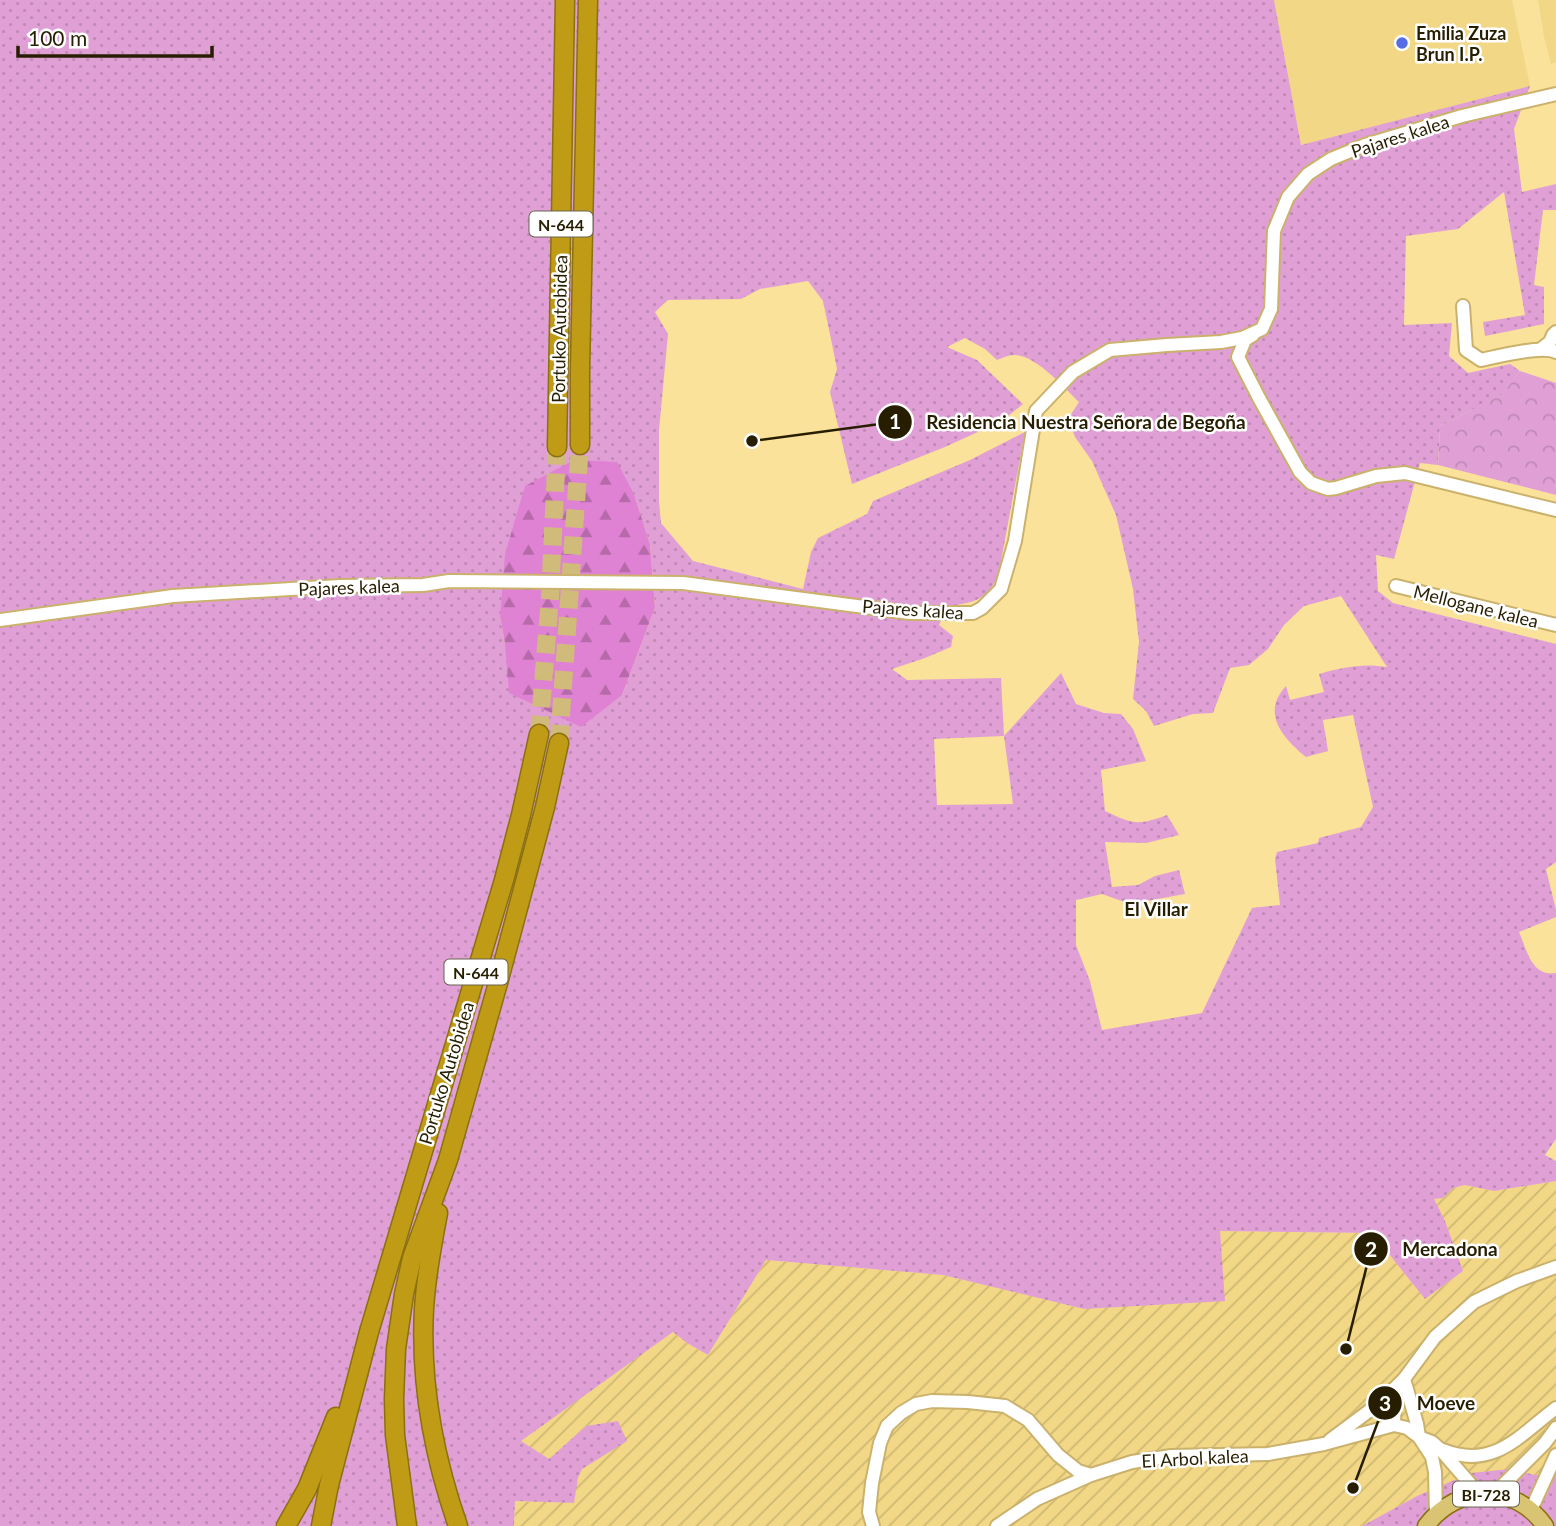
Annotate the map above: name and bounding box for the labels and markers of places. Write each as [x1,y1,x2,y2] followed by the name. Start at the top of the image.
[1416,22,1506,65] place label: Emilia Zuza Brun I.P.
[1394,35,1410,51] marker: Emilia Zuza Brun I.P.
[877,402,1260,442] callout: Residencia Nuestra Señora de Begoña
[1353,1229,1512,1269] callout: Mercadona
[1368,1383,1489,1423] callout: Moeve

